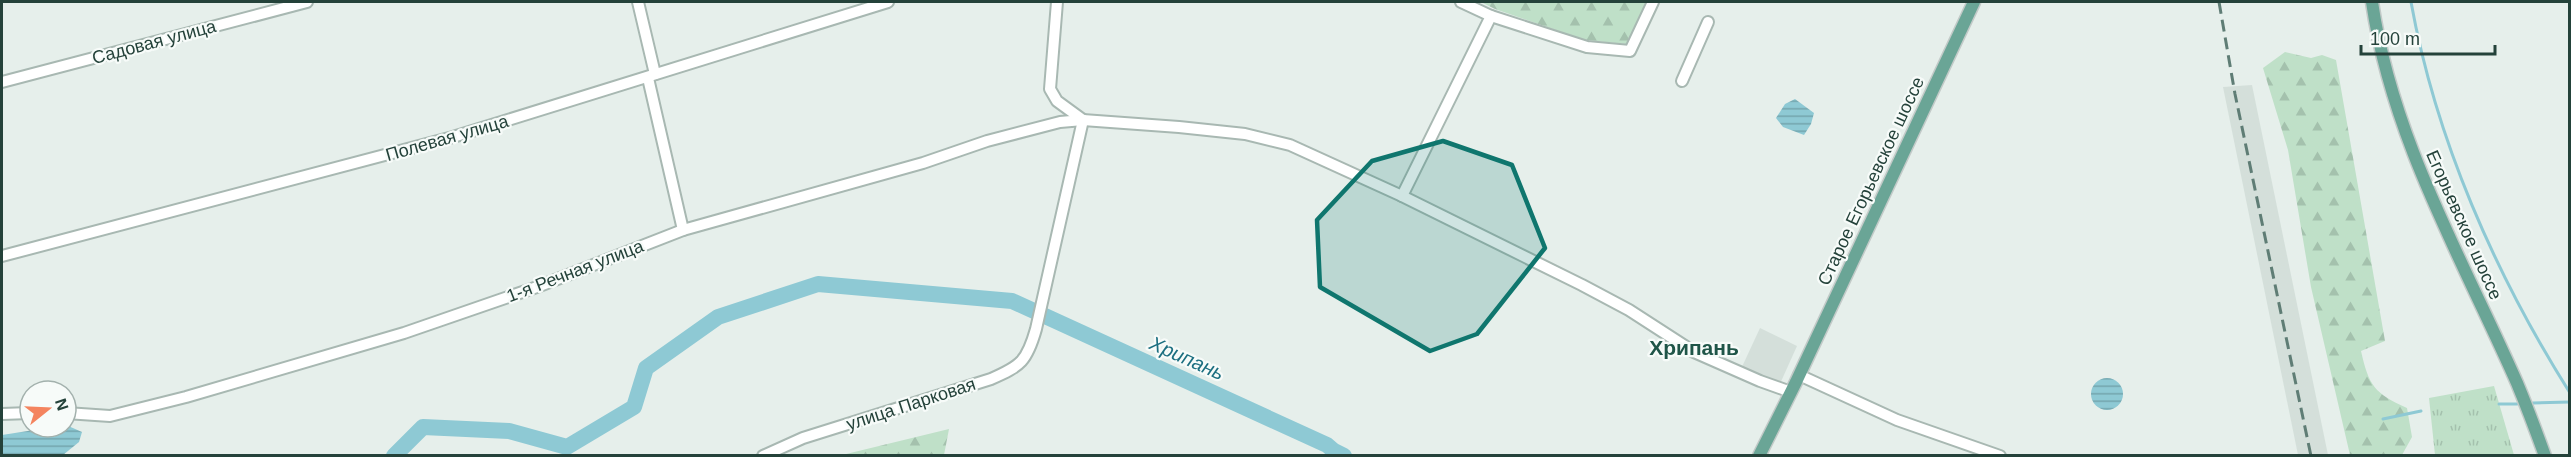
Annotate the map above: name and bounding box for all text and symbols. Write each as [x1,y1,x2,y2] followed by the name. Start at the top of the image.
[90,16,219,68] street label: Садовая улица
[2361,18,2494,56] scale bar
[2370,29,2420,49] text: 100 m
[1814,74,1928,288] street label: Старое Егорьевское шоссе
[383,111,512,165] street label: Полевая улица
[2422,147,2506,303] street label: Егорьевское шоссе
[504,235,647,306] street label: 1-я Речная улица
[1145,331,1228,384] water label: Хрипань
[1649,336,1739,359] district label: Хрипань
[844,374,978,434] street label: улица Парковая
[18,379,78,439] north arrow
[52,396,72,413] text: N

